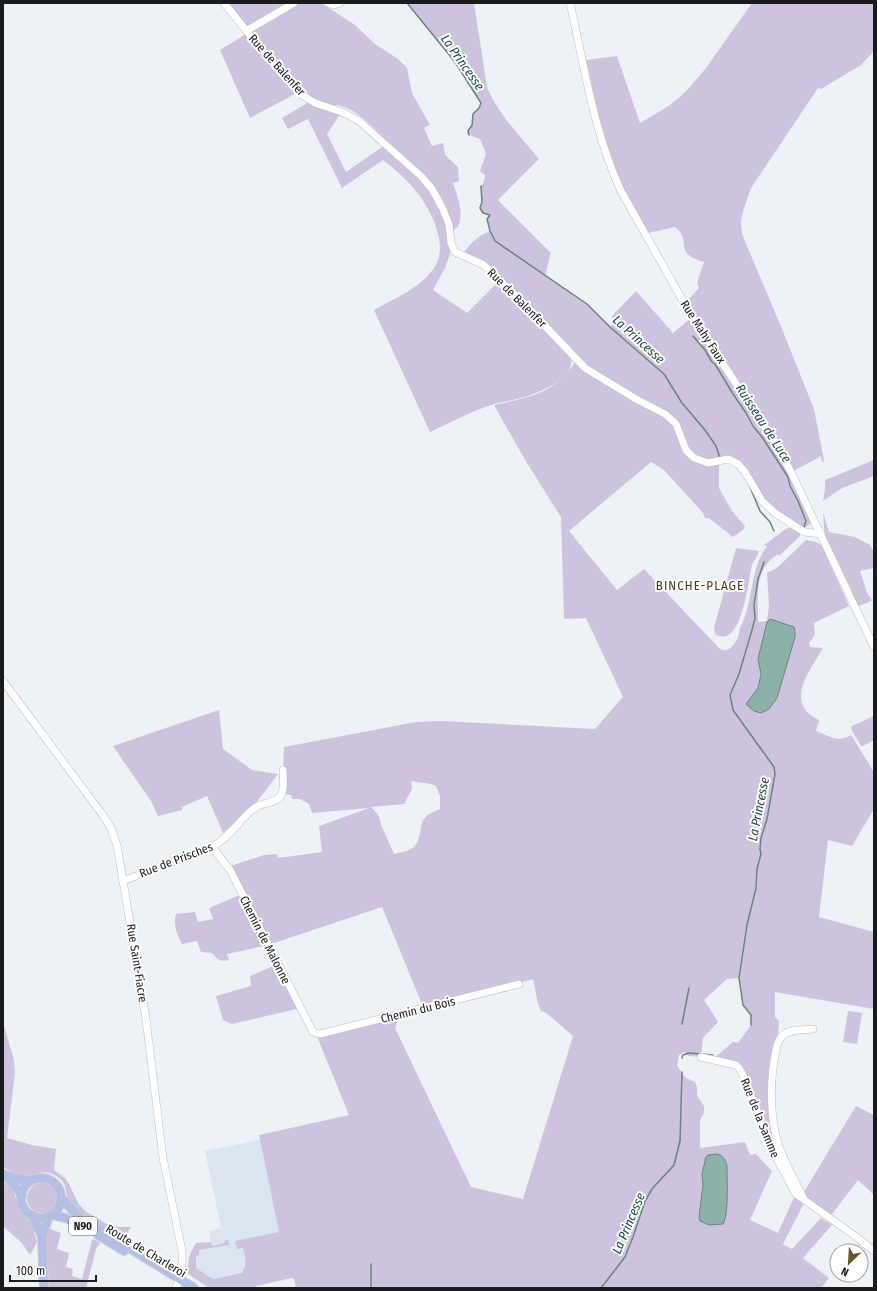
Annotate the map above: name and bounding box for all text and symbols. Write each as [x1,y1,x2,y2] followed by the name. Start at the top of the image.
[246,31,309,99] street label: Rue de Balenfer
[438,32,487,93] water label: La Princesse
[484,265,550,331] street label: Rue de Balenfer
[677,298,729,367] street label: Rue Mahy Faux
[610,312,668,367] water label: La Princesse
[733,381,794,465] water label: Ruisseau de Luce
[656,578,744,593] district label: BINCHE-PLAGE
[745,776,772,842] water label: La Princesse
[137,840,215,880] street label: Rue de Prisches
[237,894,293,986] street label: Chemin de Malonne
[124,923,150,1003] street label: Rue Saint-Fiacre
[379,994,457,1026] street label: Chemin du Bois
[738,1076,782,1160] street label: Rue de la Samme
[609,1191,648,1256] water label: La Princesse
[69,1217,97,1235] road number: N90
[103,1222,189,1280] street label: Route de Charleroi
[829,1243,869,1283] north arrow
[10,1257,96,1283] scale bar
[16,1264,45,1278] text: 100 m
[839,1264,851,1279] text: N

